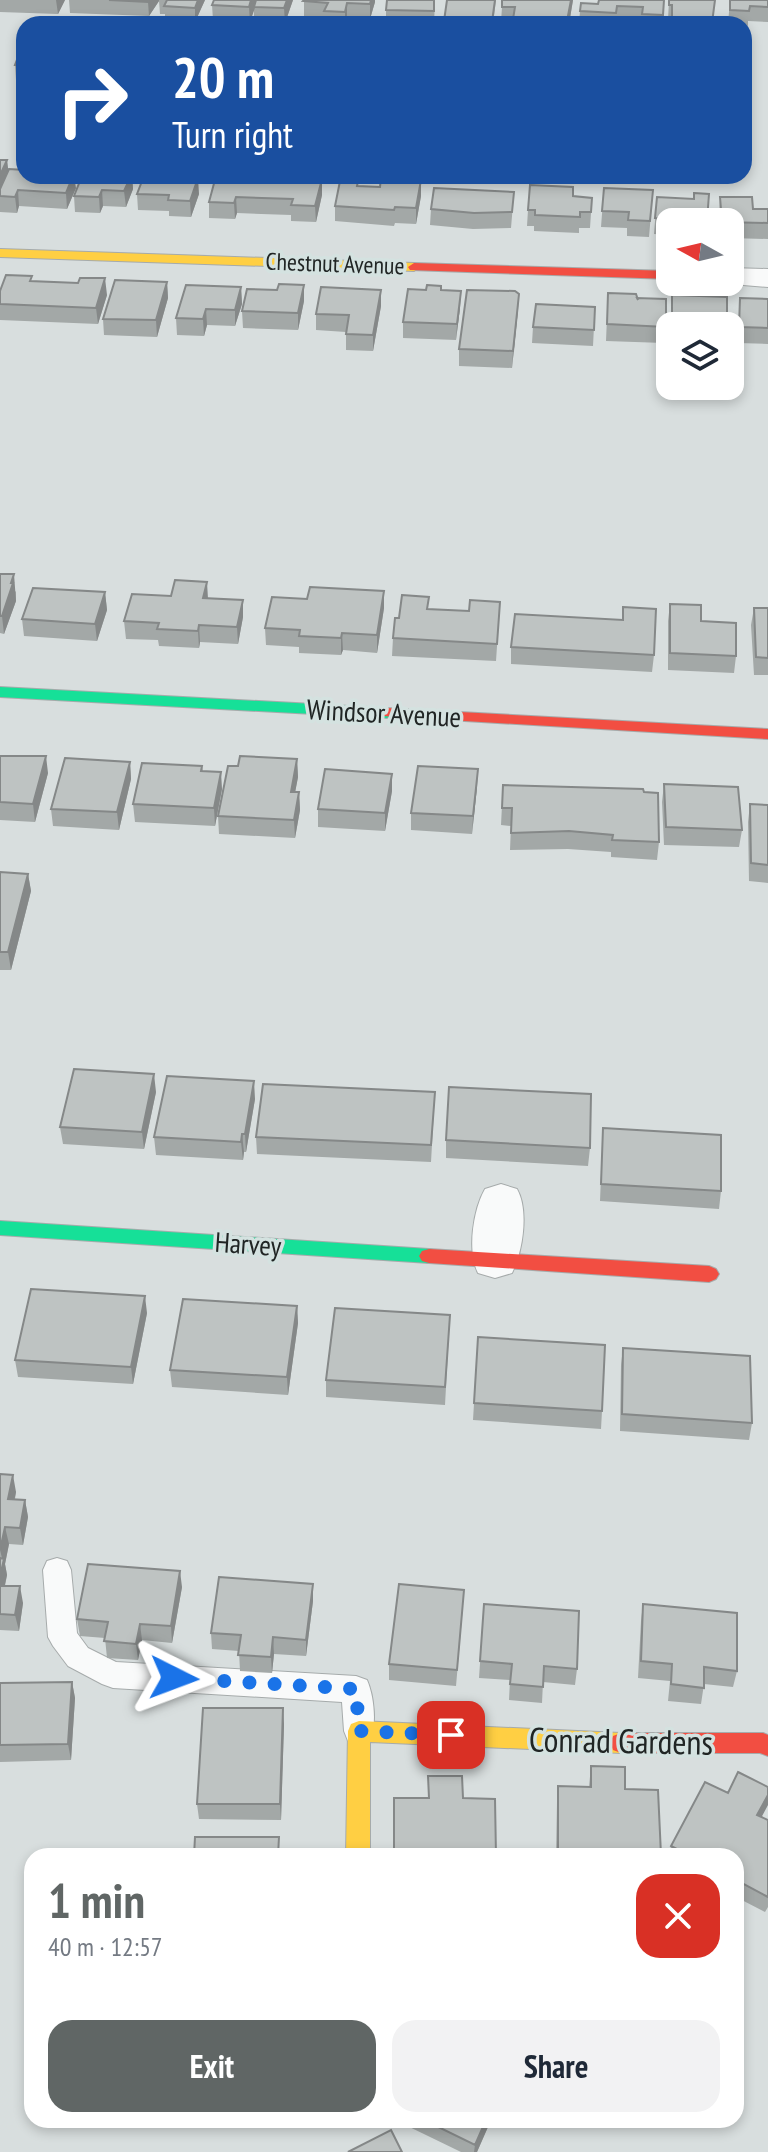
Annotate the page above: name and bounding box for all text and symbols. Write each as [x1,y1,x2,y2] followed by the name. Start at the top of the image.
[172,41,274,113] text: 20 m
[40,48,144,152] icon: right
[172,111,293,158] text: Turn right
[656,208,744,296] north arrow
[656,208,744,400] map controls
[265,246,405,281] street label: Chestnut Avenue
[656,312,744,400] button: layers
[306,690,462,735] street label: Windsor Avenue
[214,1223,283,1264] street label: Harvey
[132,1636,216,1720] position arrow
[417,1701,485,1769] pin
[429,1713,473,1757] icon: arrive
[529,1716,713,1764] street label: Conrad Gardens
[48,1869,145,1931] text: 1 min
[636,1874,720,1958] button: close
[48,1930,163,1963] text: 40 m · 12:57
[48,2020,376,2112] button: Exit
[392,2020,720,2112] button: Share

